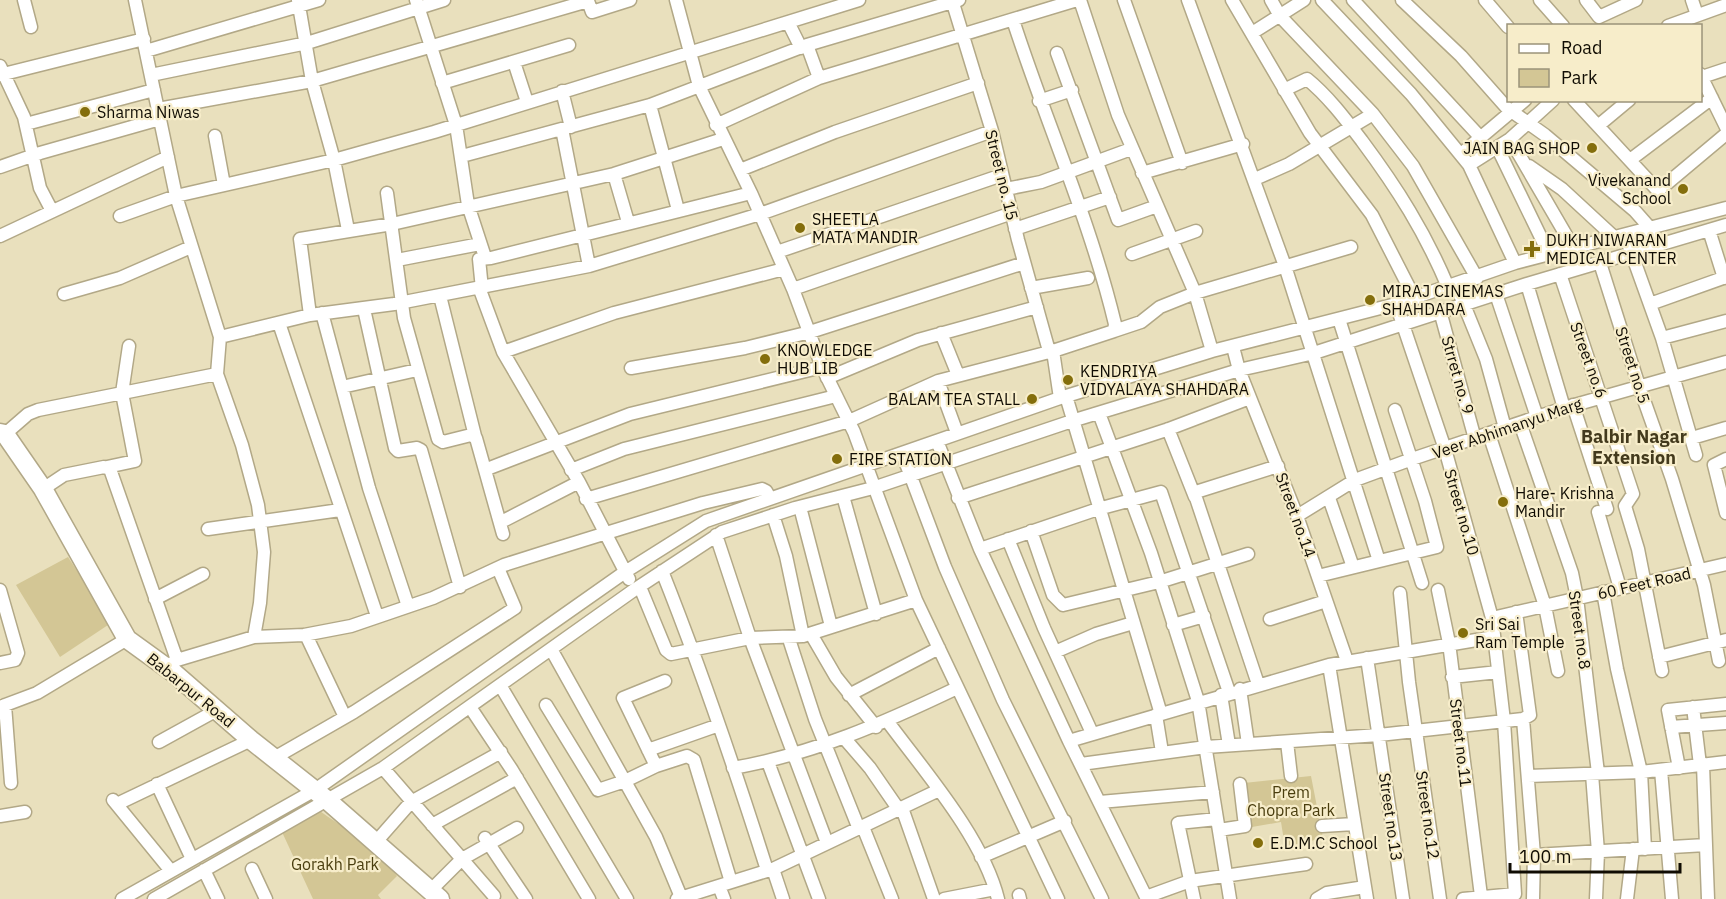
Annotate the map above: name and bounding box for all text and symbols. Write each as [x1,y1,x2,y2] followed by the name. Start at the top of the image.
[1507,24,1702,102] legend
[1561,36,1602,59] text: Road
[1561,66,1598,89] text: Park
[97,102,200,122] place label: Sharma Niwas
[78,105,92,119] marker: Sharma Niwas
[981,128,1023,222] street label: Street no. 15
[1463,138,1580,158] place label: JAIN BAG SHOP
[1585,141,1599,155] marker: JAIN BAG SHOP
[1588,170,1671,208] place label: Vivekanand School
[1676,182,1690,196] marker: Vivekanand School
[812,209,918,247] place label: SHEETLA MATA MANDIR
[793,221,807,235] marker: SHEETLA MATA MANDIR
[1546,230,1677,268] place label: DUKH NIWARAN MEDICAL CENTER
[1523,240,1541,258] marker: DUKH NIWARAN MEDICAL CENTER
[1382,281,1503,319] place label: MIRAJ CINEMAS SHAHDARA
[1363,293,1377,307] marker: MIRAJ CINEMAS SHAHDARA
[1566,319,1612,401] street label: Street no.6
[1611,324,1655,406] street label: Street no.5
[1437,334,1479,416] street label: Strret no. 9
[777,340,873,378] place label: KNOWLEDGE HUB LIB
[758,352,772,366] marker: KNOWLEDGE HUB LIB
[1080,361,1249,399] place label: KENDRIYA VIDYALAYA SHAHDARA
[1061,373,1075,387] marker: KENDRIYA VIDYALAYA SHAHDARA
[888,389,1020,409] place label: BALAM TEA STALL
[1025,392,1039,406] marker: BALAM TEA STALL
[1430,393,1585,463] street label: Veer Abhimanyu Marg
[1581,425,1687,469] district label: Balbir Nagar Extension
[849,449,952,469] place label: FIRE STATION
[830,452,844,466] marker: FIRE STATION
[1440,466,1484,558] street label: Street no.10
[1271,470,1321,560] street label: Street no.14
[1515,483,1615,521] place label: Hare- Krishna Mandir
[1496,495,1510,509] marker: Hare- Krishna Mandir
[1595,563,1693,603] street label: 60 Feet Road
[1565,589,1595,671] street label: Street no.8
[1475,614,1565,652] place label: Sri Sai Ram Temple
[1456,626,1470,640] marker: Sri Sai Ram Temple
[143,648,239,732] street label: Babarpur Road
[1446,698,1476,788] street label: Street no.11
[1412,770,1444,860] street label: Street no.12
[1375,772,1407,862] street label: Street no.13
[1247,782,1335,820] park label: Prem Chopra Park
[1270,833,1378,853] place label: E.D.M.C School
[1251,836,1265,850] marker: E.D.M.C School
[1510,836,1680,874] scale bar
[1519,845,1571,868] text: 100 m
[291,854,380,874] park label: Gorakh Park

